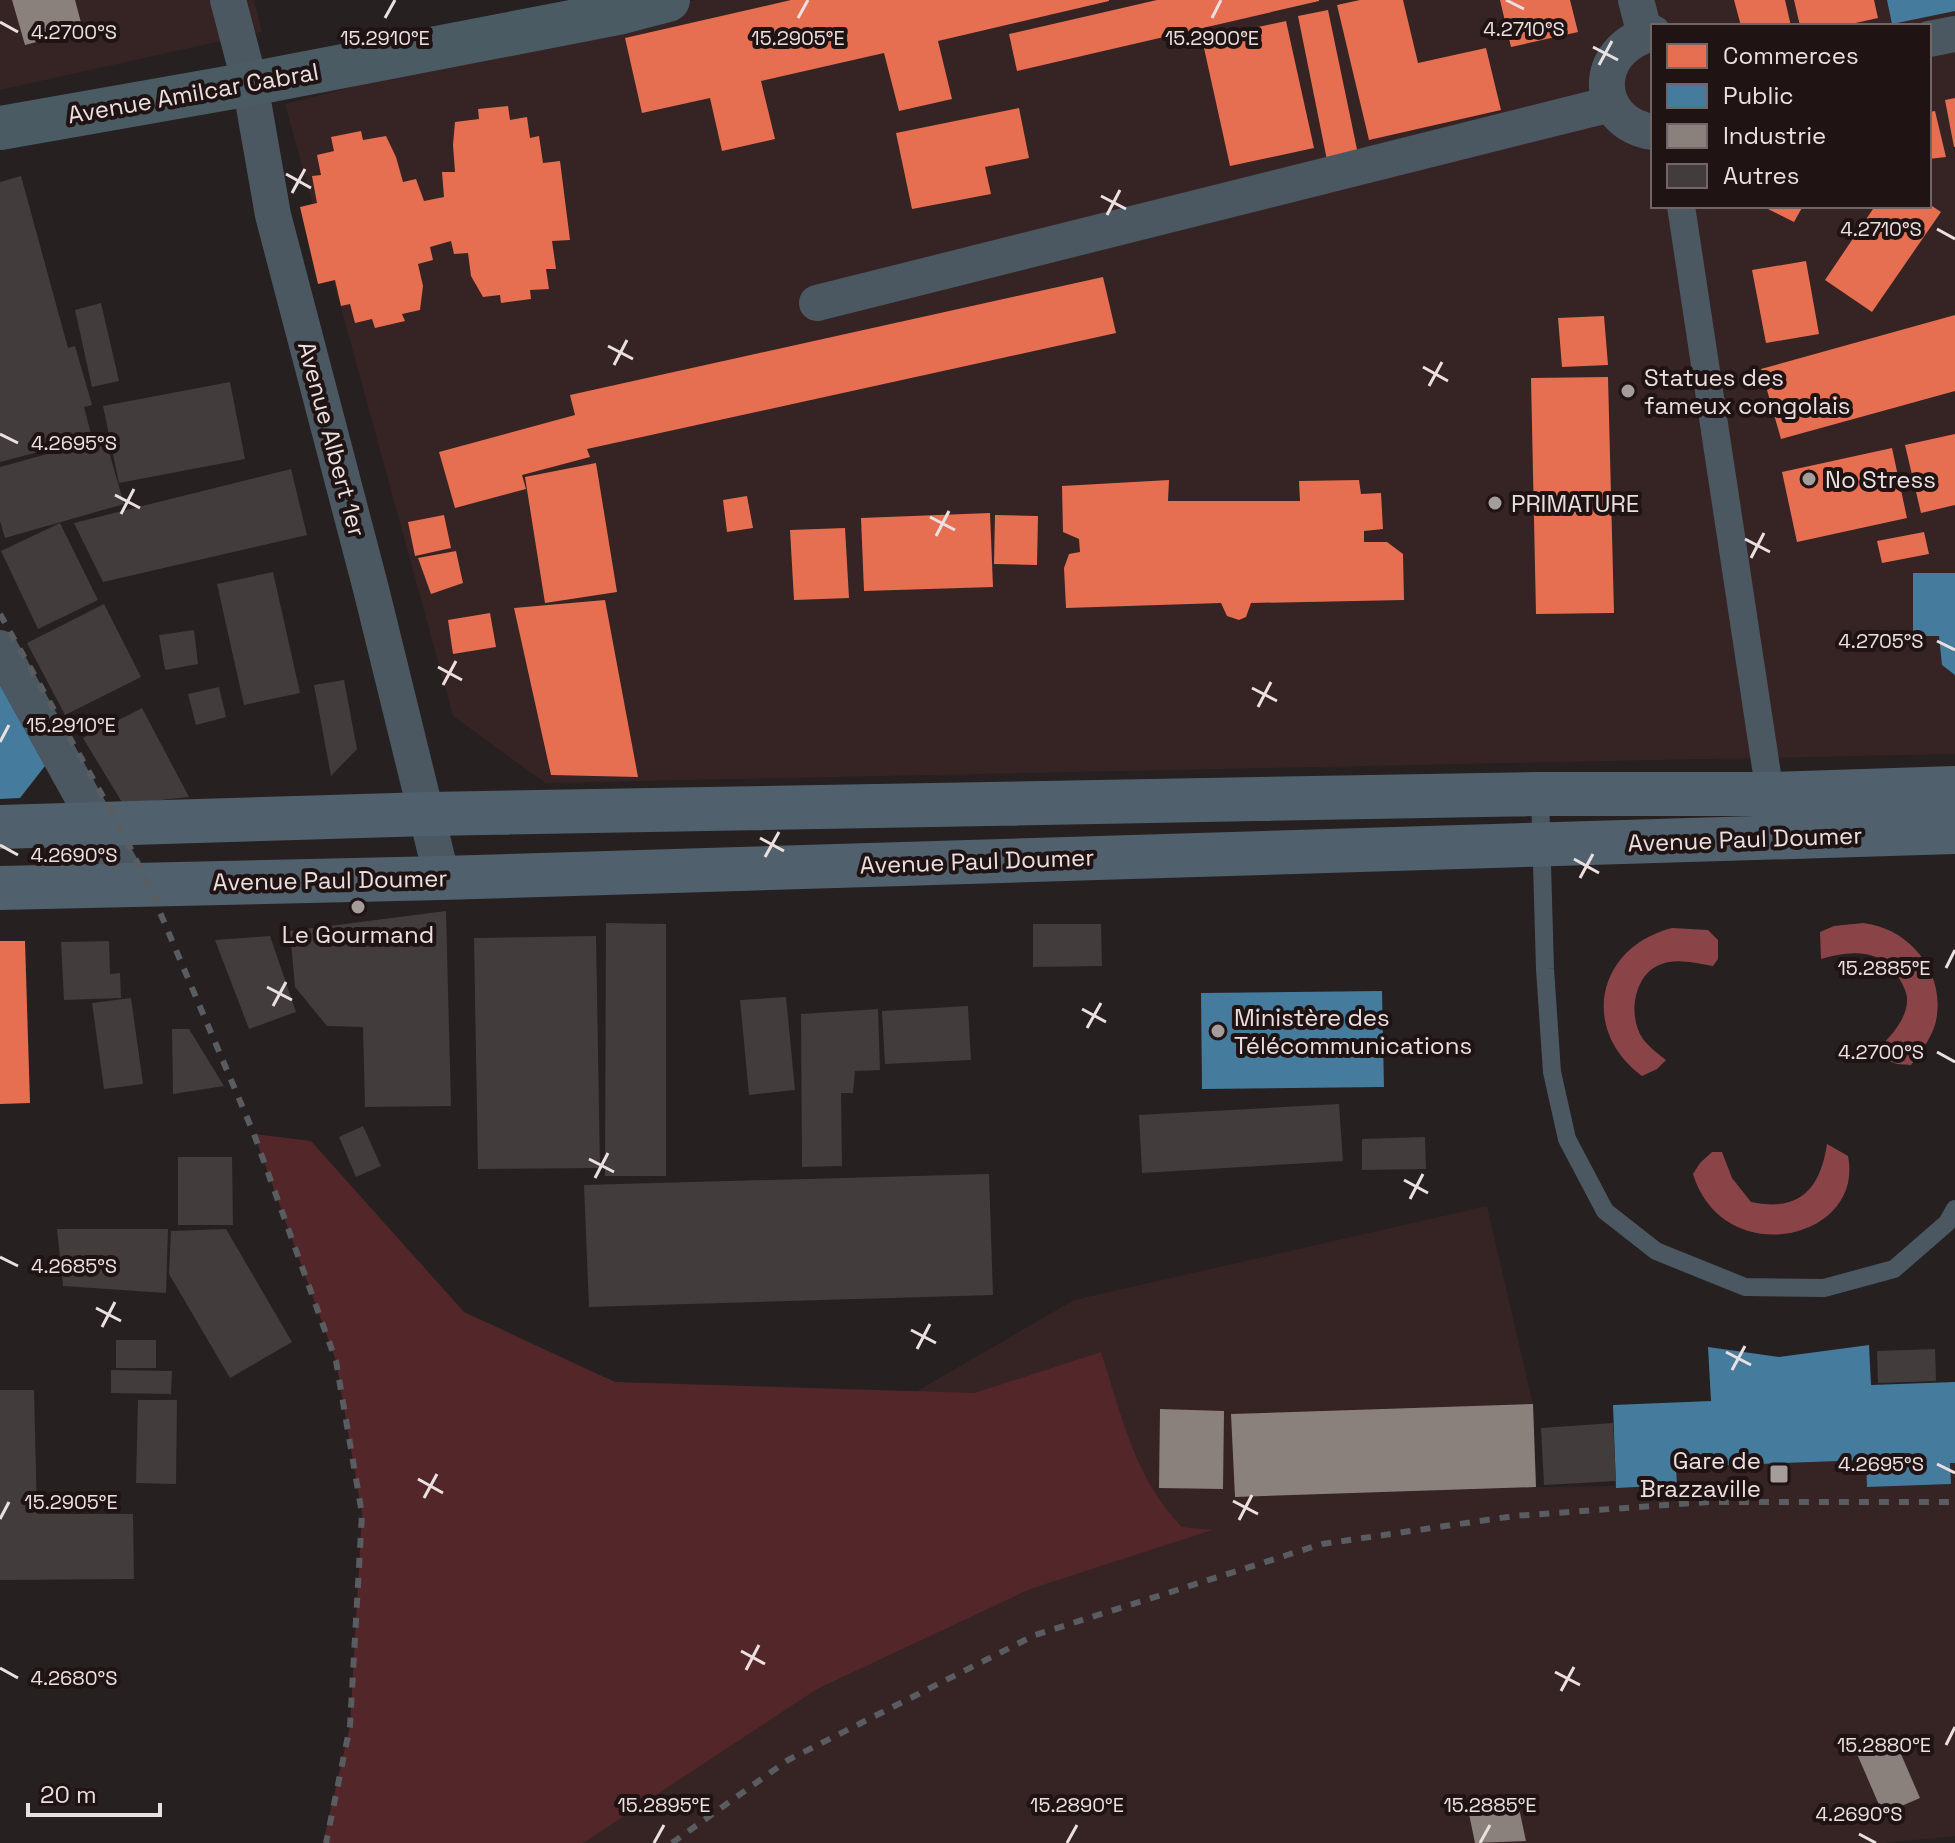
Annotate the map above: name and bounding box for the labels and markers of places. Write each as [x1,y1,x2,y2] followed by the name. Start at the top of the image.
[1644,362,1850,421] place label: Statues des fameux congolais
[1619,382,1637,400] marker: Statues des fameux congolais
[1825,464,1936,495] place label: No Stress
[1800,470,1818,488] marker: No Stress
[1511,488,1639,519] place label: PRIMATURE
[1486,494,1504,512] marker: PRIMATURE
[349,898,367,916] marker: Le Gourmand
[282,919,434,950] place label: Le Gourmand
[1234,1002,1472,1061] place label: Ministère des Télécommunications
[1209,1022,1227,1040] marker: Ministère des Télécommunications
[1640,1445,1761,1504] place label: Gare de Brazzaville
[1768,1463,1790,1485] marker: Gare de Brazzaville

